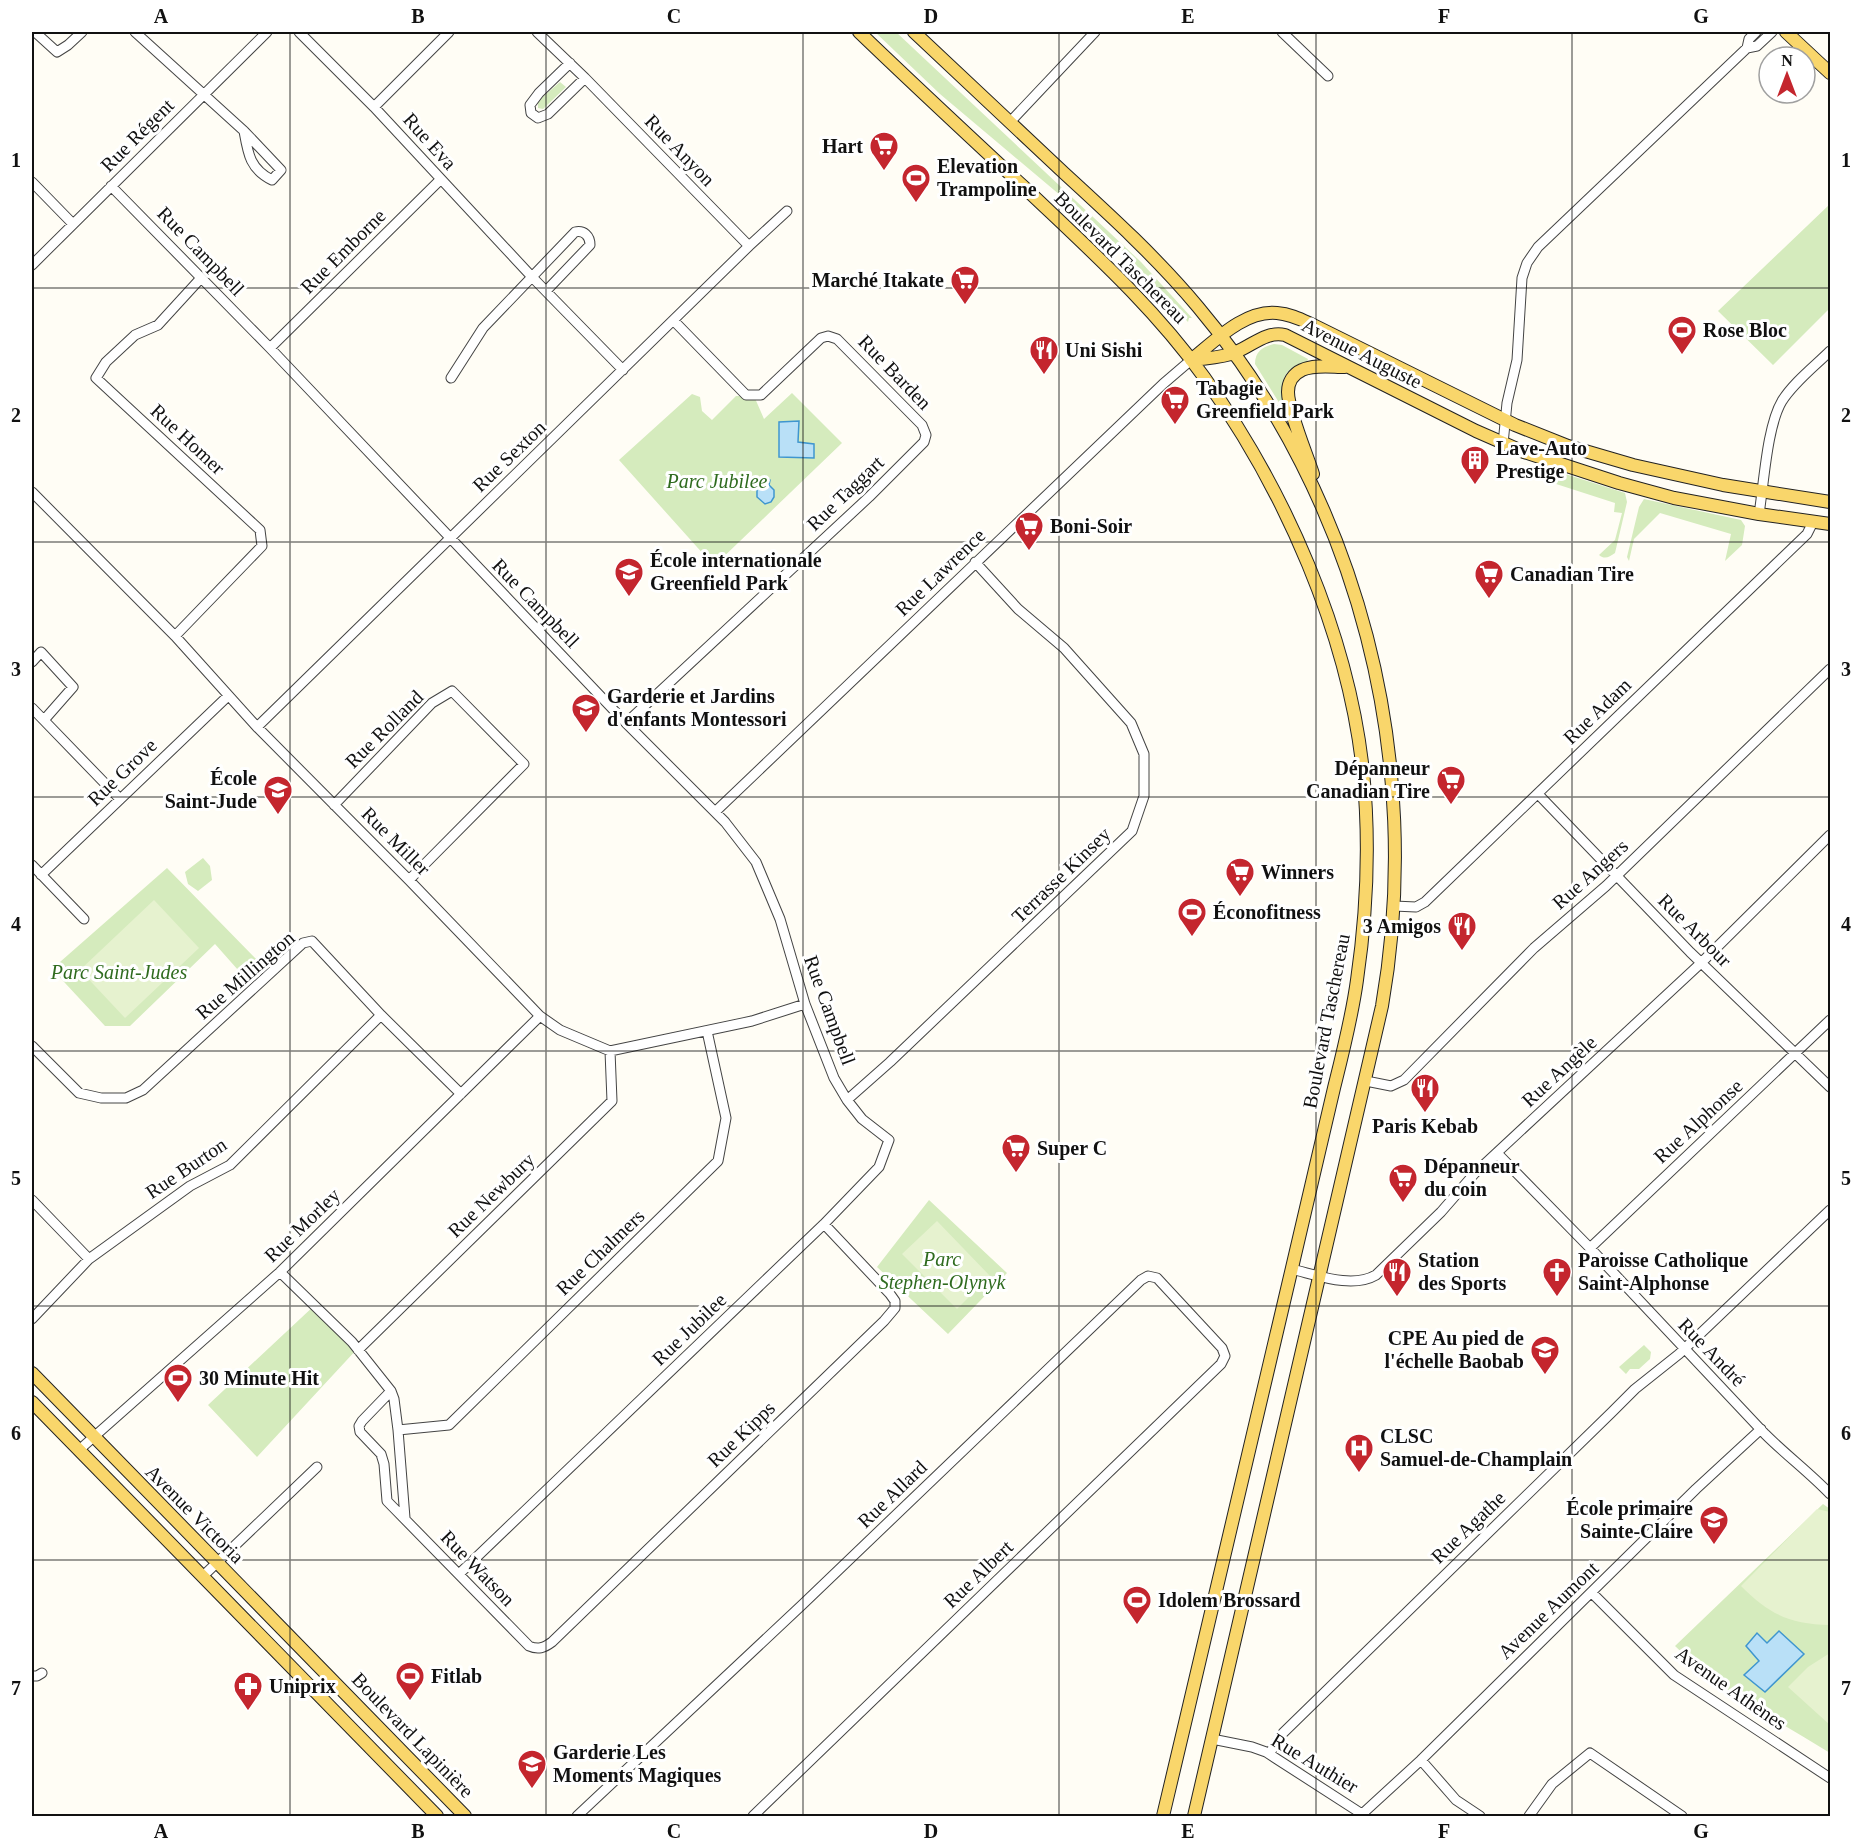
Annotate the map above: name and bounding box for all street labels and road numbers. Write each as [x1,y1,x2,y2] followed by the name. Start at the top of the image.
[96,94,179,177] street label: Rue Régent
[399,108,461,174] street label: Rue Eva
[640,110,719,191] street label: Rue Anyon
[1050,186,1192,328] street label: Boulevard Taschereau
[152,202,249,301] street label: Rue Campbell
[296,204,390,298] street label: Rue Emborne
[1298,313,1426,394] street label: Avenue Auguste
[854,330,936,414] street label: Rue Barden
[147,399,230,479] street label: Rue Homer
[468,416,550,496] street label: Rue Sexton
[802,451,889,536] street label: Rue Taggart
[891,524,989,620] street label: Rue Lawrence
[487,554,584,653] street label: Rue Campbell
[1559,673,1636,748] street label: Rue Adam
[341,686,427,772] street label: Rue Rolland
[83,734,161,810] street label: Rue Grove
[357,802,435,880] street label: Rue Miller
[1007,823,1115,928] street label: Terrasse Kinsey
[1548,834,1633,914] street label: Rue Angers
[1654,889,1736,971] street label: Rue Arbour
[191,926,299,1024] street label: Rue Millington
[1298,932,1354,1110] street label: Boulevard Taschereau
[799,952,860,1069] street label: Rue Campbell
[1517,1031,1602,1112] street label: Rue Angèle
[1649,1074,1748,1168] street label: Rue Alphonse
[141,1133,231,1203] street label: Rue Burton
[443,1148,539,1242] street label: Rue Newbury
[260,1184,345,1267] street label: Rue Morley
[551,1204,649,1299] street label: Rue Chalmers
[648,1288,730,1370] street label: Rue Jubilee
[1674,1313,1750,1391] street label: Rue André
[703,1396,780,1472] street label: Rue Kipps
[853,1456,931,1532] street label: Rue Allard
[141,1460,249,1568] street label: Avenue Victoria
[1427,1486,1510,1568] street label: Rue Agathe
[437,1526,519,1610] street label: Rue Watson
[939,1535,1017,1612] street label: Rue Albert
[1494,1557,1603,1663] street label: Avenue Aumont
[1671,1642,1791,1734] street label: Avenue Athènes
[347,1668,478,1803] street label: Boulevard Lapinière
[1268,1729,1363,1798] street label: Rue Authier

